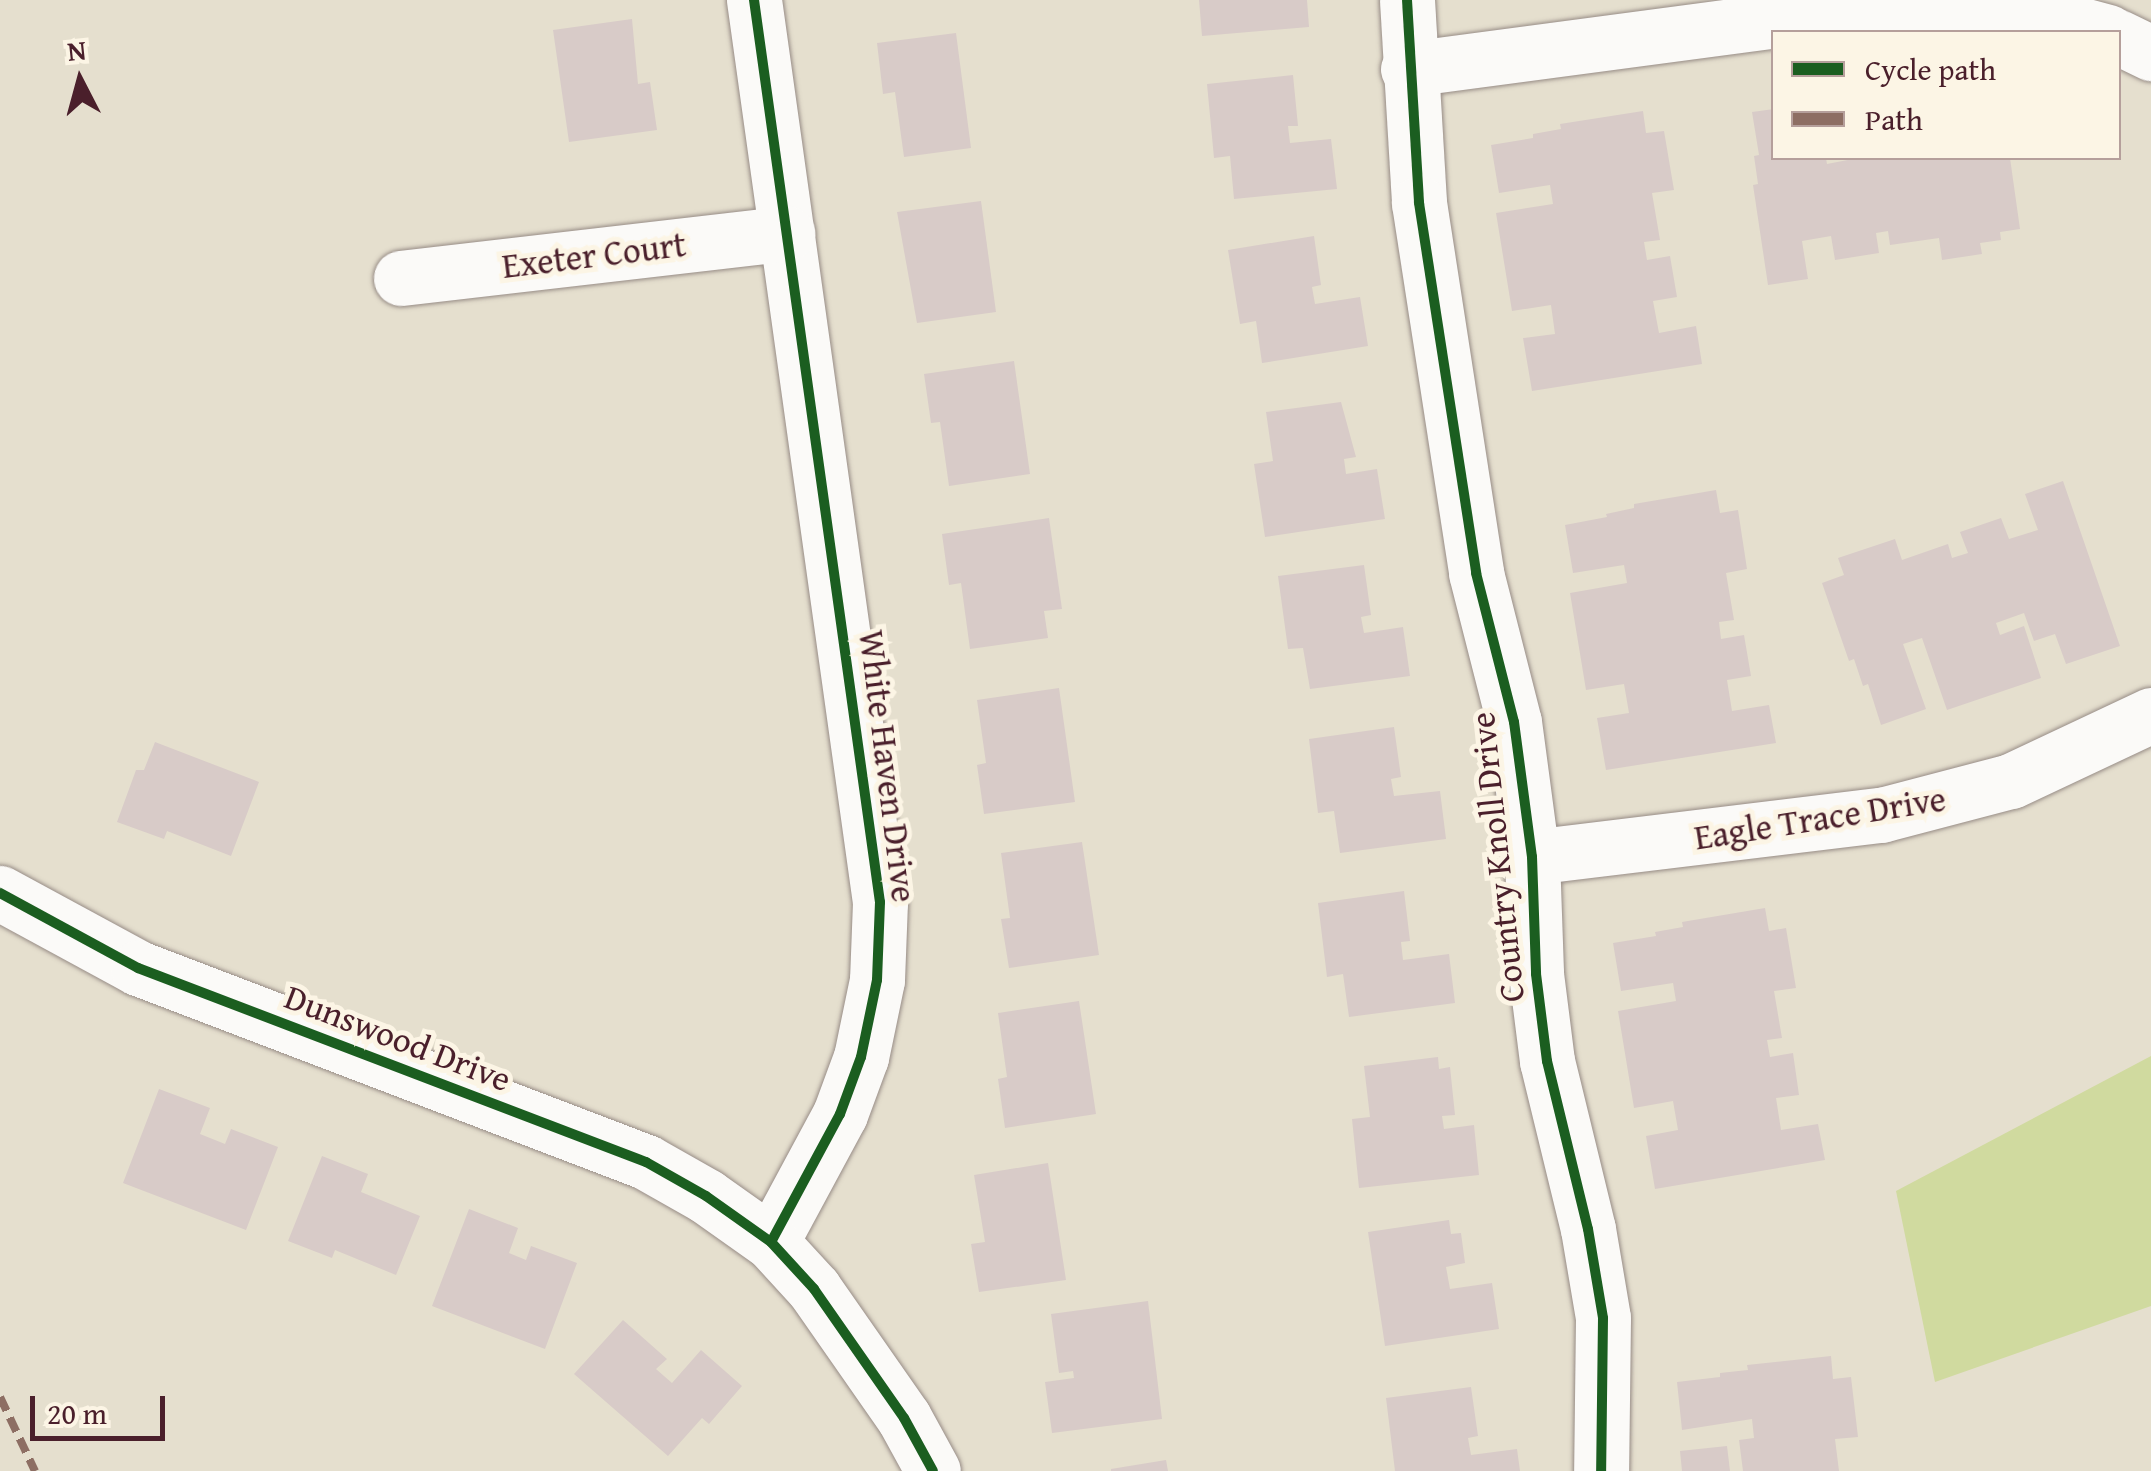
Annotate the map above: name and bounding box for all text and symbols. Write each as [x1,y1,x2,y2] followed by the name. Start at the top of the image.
[65,28,88,71] text: N
[30,30,130,130] north arrow
[1771,30,2121,160] legend
[1865,47,1996,91] text: Cycle path
[1865,97,1923,141] text: Path
[500,223,688,287] street label: Exeter Court
[850,628,926,904] street label: White Haven Drive
[1461,710,1533,1004] street label: Country Knoll Drive
[1691,777,1949,859] street label: Eagle Trace Drive
[279,976,517,1100] street label: Dunswood Drive
[35,1376,170,1438] scale bar
[47,1391,107,1435] text: 20 m

